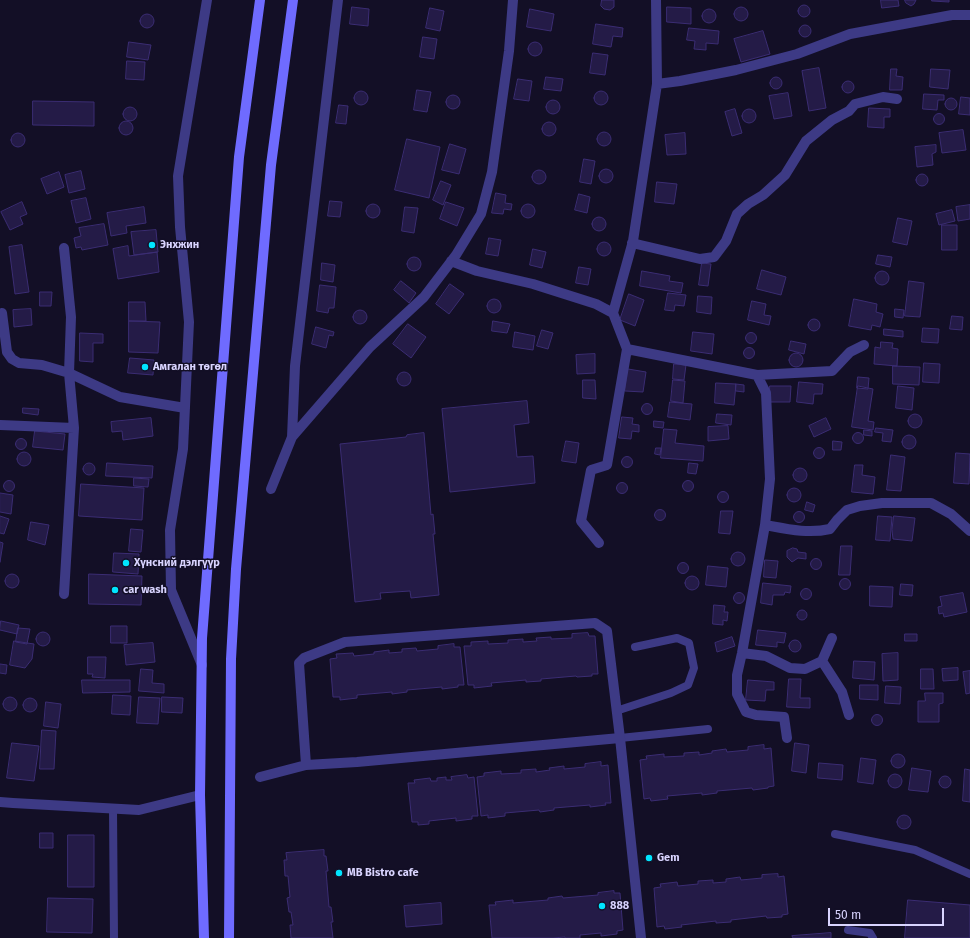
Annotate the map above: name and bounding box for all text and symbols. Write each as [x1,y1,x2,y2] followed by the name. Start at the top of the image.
[160,238,199,252] place label: Энхжин
[147,240,157,250] marker: Энхжин
[153,360,227,374] place label: Амгалан төгөл
[140,362,150,372] marker: Амгалан төгөл
[134,556,220,570] place label: Хүнсний дэлгүүр
[121,558,131,568] marker: Хүнсний дэлгүүр
[123,583,167,597] place label: car wash
[110,585,120,595] marker: car wash
[657,851,679,865] place label: Gem
[644,853,654,863] marker: Gem
[347,866,419,880] place label: MB Bistro cafe
[334,868,344,878] marker: MB Bistro cafe
[610,899,629,913] place label: 888
[830,900,946,926] scale bar
[597,901,607,911] marker: 888
[835,908,861,922] text: 50 m

